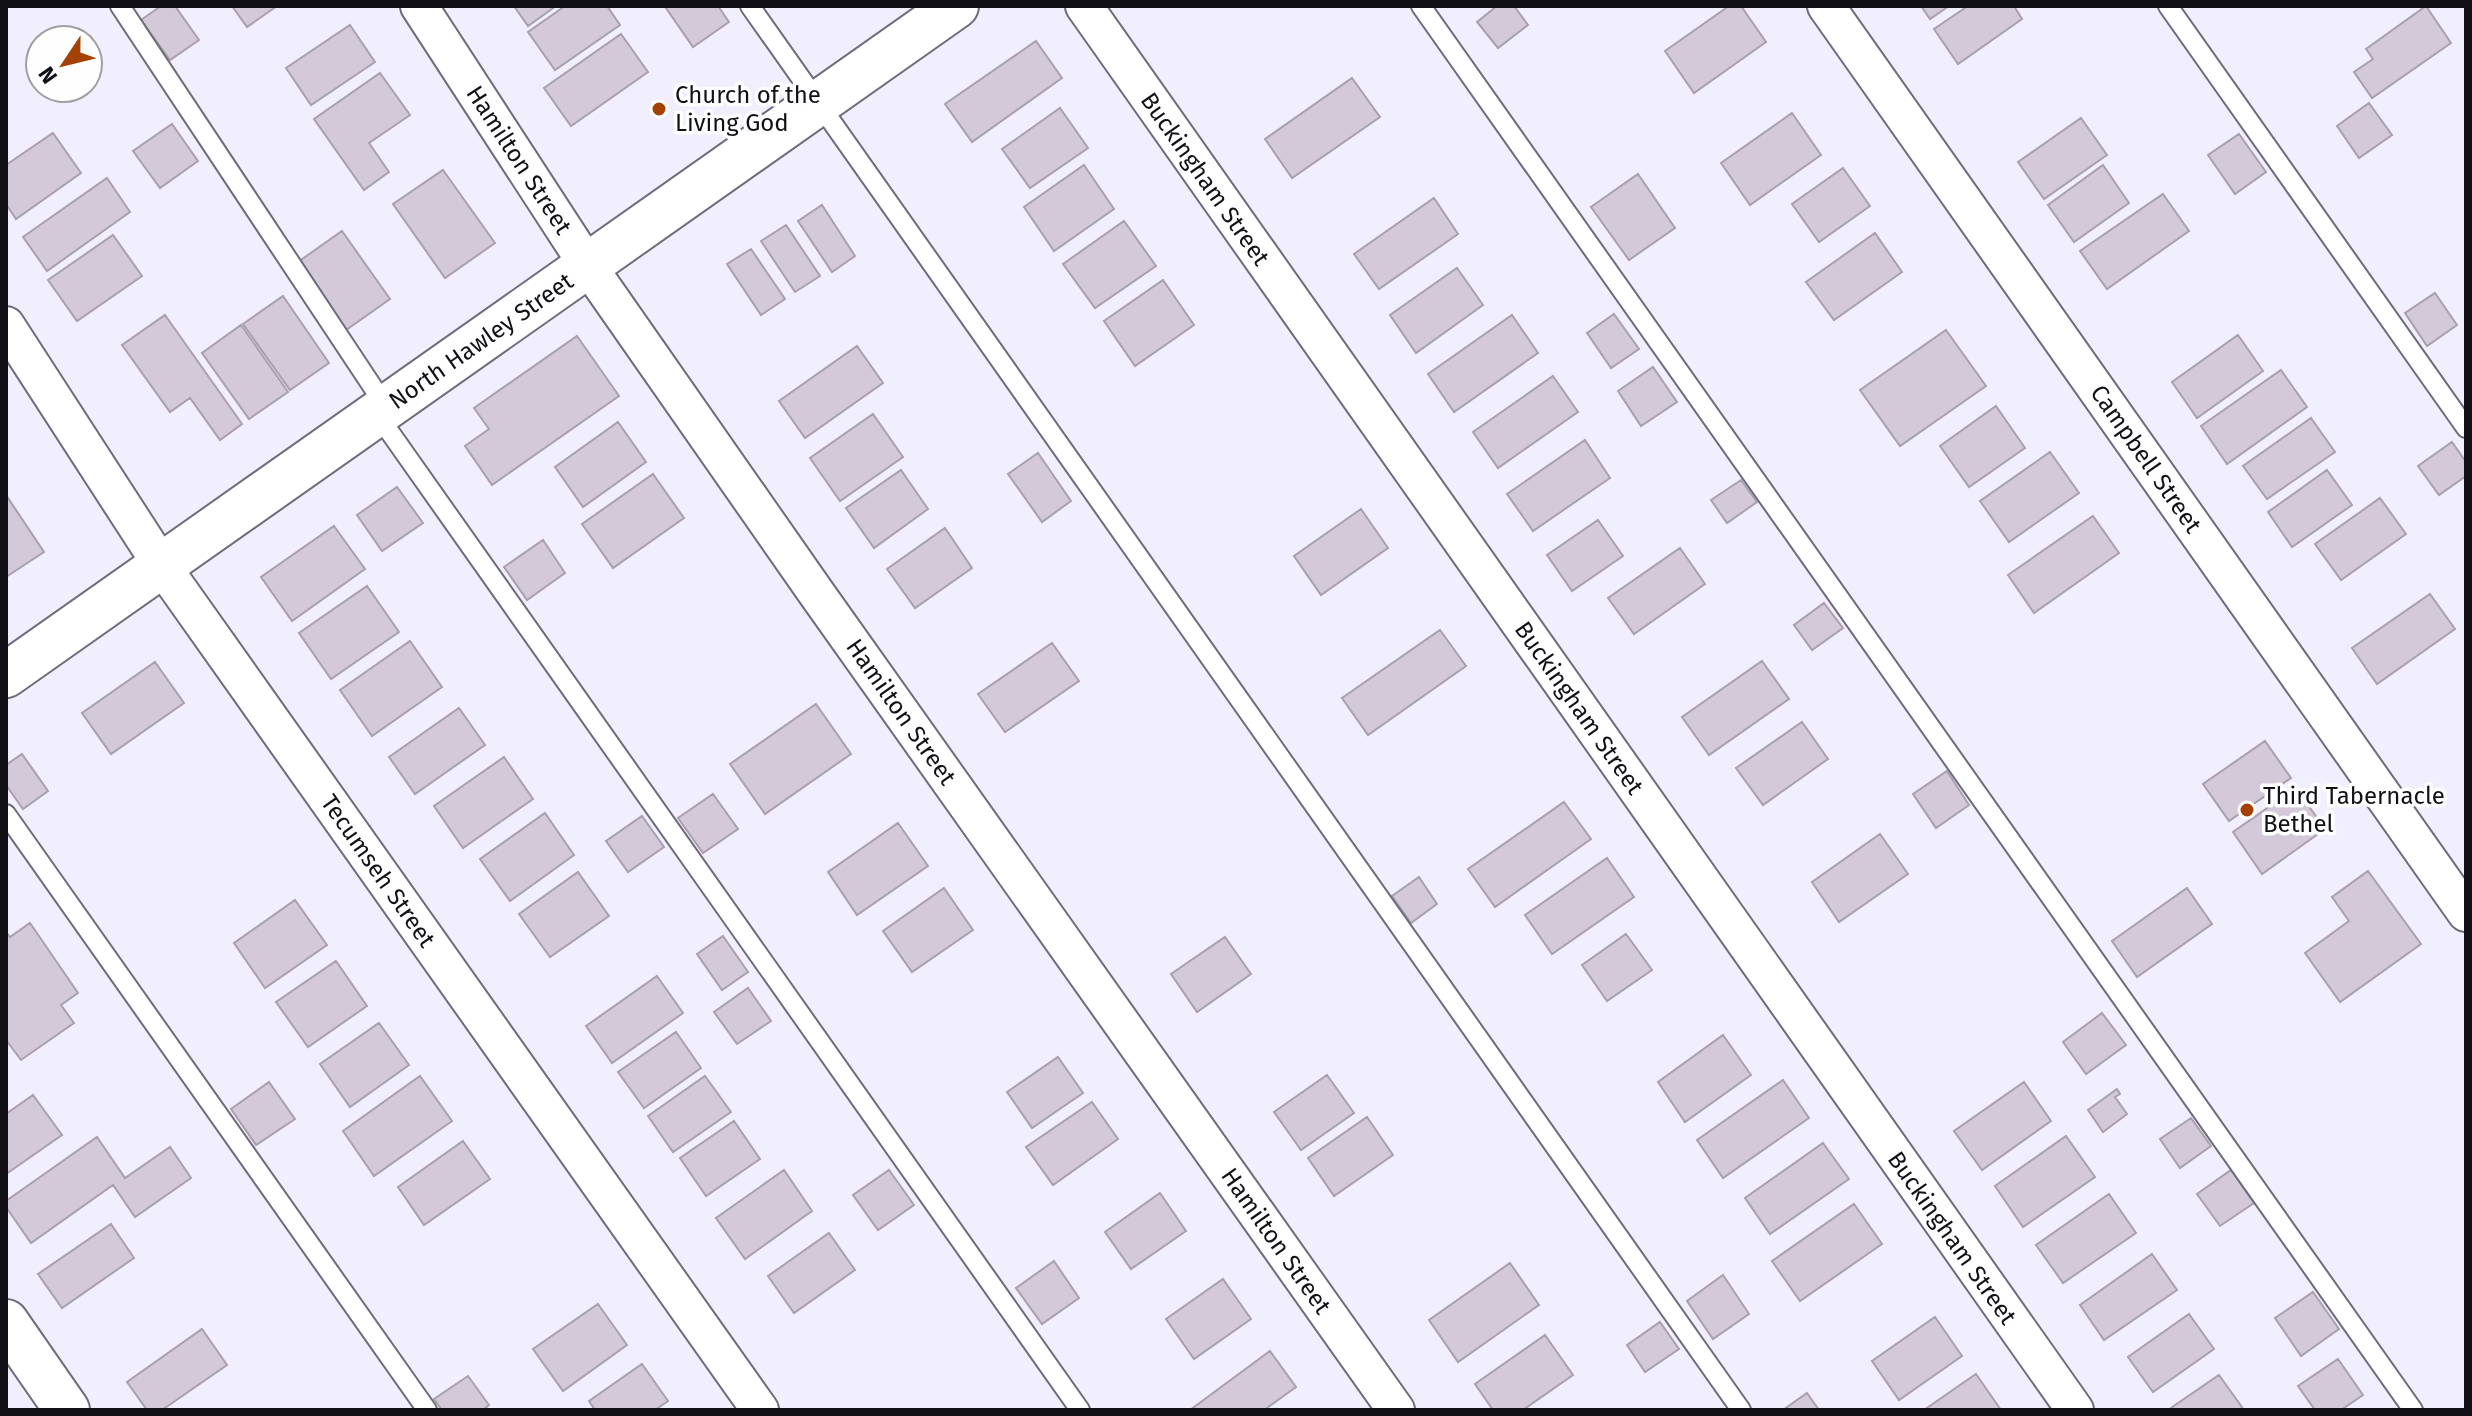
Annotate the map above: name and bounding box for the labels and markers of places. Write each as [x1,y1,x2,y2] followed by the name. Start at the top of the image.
[675,81,821,137] place label: Church of the Living God
[650,100,668,118] marker: Church of the Living God
[2263,782,2445,838] place label: Third Tabernacle Bethel
[2238,801,2256,819] marker: Third Tabernacle Bethel

